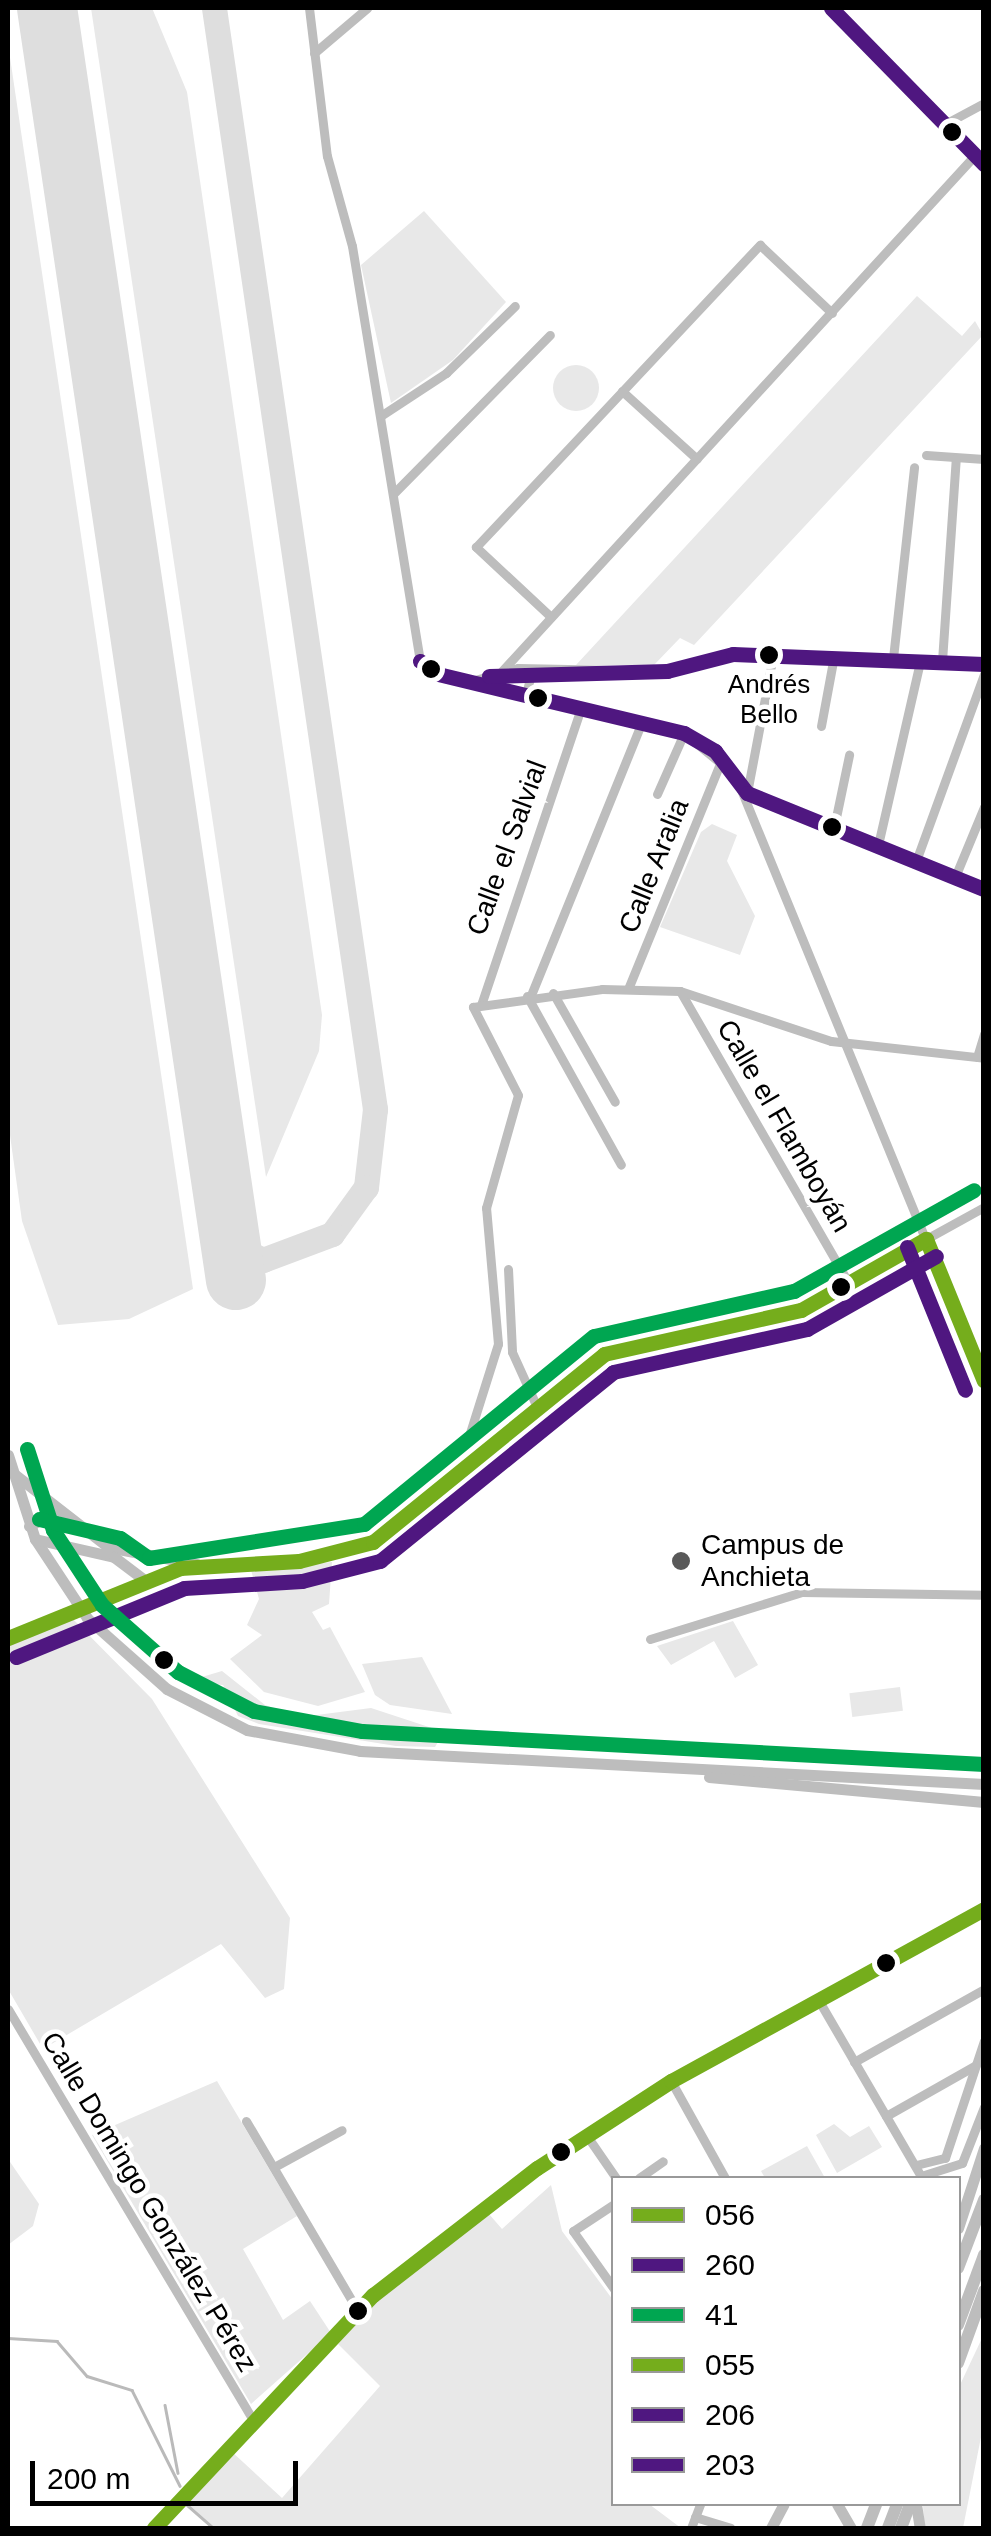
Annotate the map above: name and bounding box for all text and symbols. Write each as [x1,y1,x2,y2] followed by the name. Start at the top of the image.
[942,122,962,142] unlabelled marker
[759,645,779,665] marker: Andrés Bello
[421,659,441,679] unlabelled marker
[728,669,810,730] place label: Andrés Bello
[528,688,548,708] unlabelled marker
[460,756,554,940] street label: Calle el Salvial
[612,793,696,939] street label: Calle Aralia
[822,817,842,837] unlabelled marker
[710,1014,858,1238] street label: Calle el Flamboyán
[831,1277,851,1297] unlabelled marker
[701,1528,844,1594] place label: Campus de Anchieta
[670,1550,692,1572] marker: Campus de Anchieta
[154,1650,174,1670] unlabelled marker
[876,1953,896,1973] unlabelled marker
[34,2026,264,2378] street label: Calle Domingo González Pérez
[551,2142,571,2162] unlabelled marker
[611,2176,961,2506] legend
[705,2198,755,2231] text: 056
[705,2248,755,2281] text: 260
[705,2298,738,2331] text: 41
[348,2301,368,2321] unlabelled marker
[705,2348,755,2381] text: 055
[705,2398,755,2431] text: 206
[35,2441,302,2503] scale bar
[705,2448,755,2481] text: 203
[47,2462,130,2495] text: 200 m

